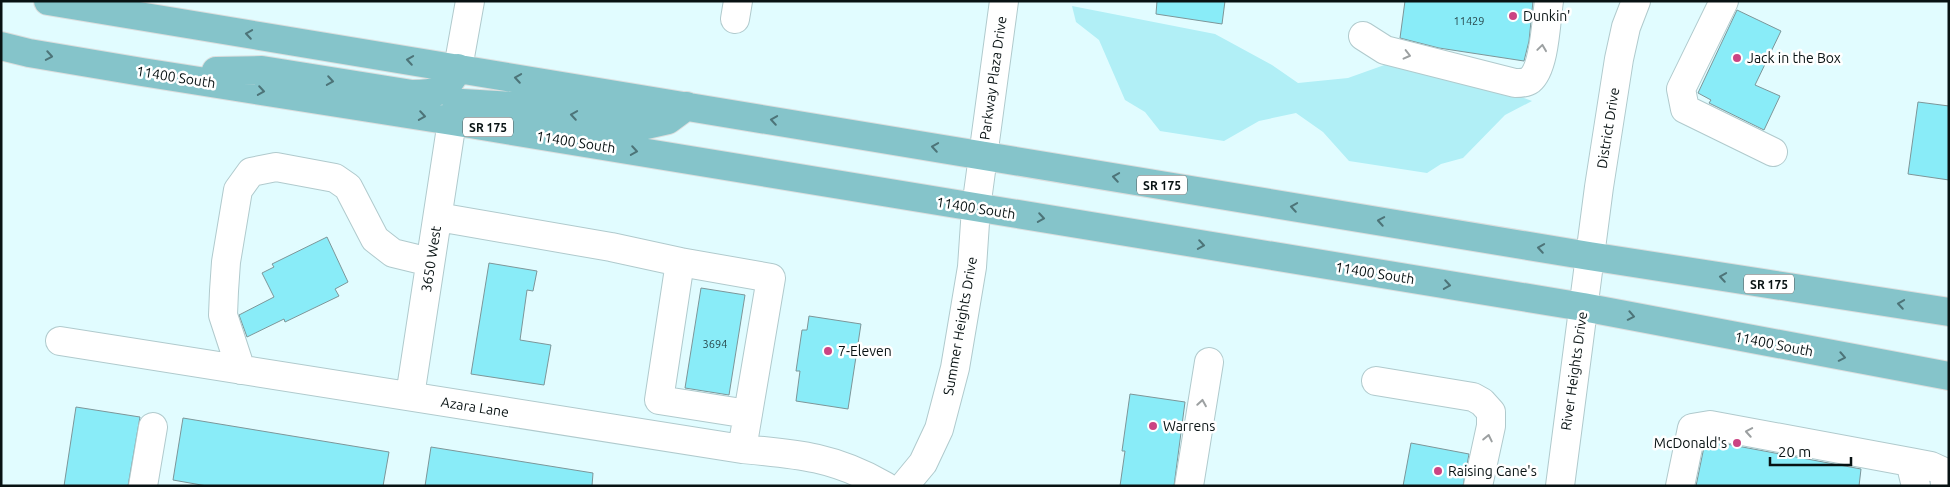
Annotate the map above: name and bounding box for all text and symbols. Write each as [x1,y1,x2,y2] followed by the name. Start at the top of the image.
[1523,8,1570,24] place label: Dunkin'
[1507,10,1519,22] marker: Dunkin'
[976,15,1010,141] street label: Parkway Plaza Drive
[1453,15,1485,27] house number: 11429
[245,30,254,40] one-way arrow
[1536,43,1547,51] one-way arrow
[1402,50,1410,60] one-way arrow
[1747,50,1841,66] place label: Jack in the Box
[45,51,53,61] one-way arrow
[1731,52,1743,64] marker: Jack in the Box
[405,56,414,66] one-way arrow
[135,63,217,91] street label: 11400 South
[513,74,522,84] one-way arrow
[326,75,334,86] one-way arrow
[257,85,265,96] one-way arrow
[1594,86,1622,170] street label: District Drive
[417,111,426,121] one-way arrow
[570,111,578,121] one-way arrow
[770,116,779,126] one-way arrow
[463,118,513,136] road number: SR 175
[535,128,617,156] street label: 11400 South
[930,142,939,152] one-way arrow
[630,145,638,156] one-way arrow
[1112,173,1121,183] one-way arrow
[1137,176,1187,194] road number: SR 175
[935,194,1017,222] street label: 11400 South
[1290,202,1298,212] one-way arrow
[1037,212,1045,223] one-way arrow
[1377,217,1385,227] one-way arrow
[418,224,444,293] street label: 3650 West
[1197,239,1206,249] one-way arrow
[1537,244,1546,254] one-way arrow
[940,255,980,397] street label: Summer Heights Drive
[1334,259,1416,287] street label: 11400 South
[1718,272,1727,282] one-way arrow
[1744,274,1794,294] road number: SR 175
[1443,279,1451,289] one-way arrow
[1896,300,1905,310] one-way arrow
[1558,310,1590,432] street label: River Heights Drive
[1626,311,1635,321] one-way arrow
[1733,329,1815,359] street label: 11400 South
[703,338,727,350] house number: 3694
[838,343,892,359] place label: 7-Eleven
[822,345,834,357] marker: 7-Eleven
[1838,351,1846,361] one-way arrow
[440,394,510,420] street label: Azara Lane
[1197,399,1207,407] one-way arrow
[1163,418,1215,434] place label: Warrens
[1147,420,1159,432] marker: Warrens
[1745,428,1753,438] one-way arrow
[1483,434,1493,442] one-way arrow
[1770,434,1851,466] scale bar
[1654,435,1727,451] place label: McDonald's
[1731,437,1743,449] marker: McDonald's
[1778,443,1811,460] text: 20 m
[1448,463,1537,479] place label: Raising Cane's
[1432,465,1444,477] marker: Raising Cane's

